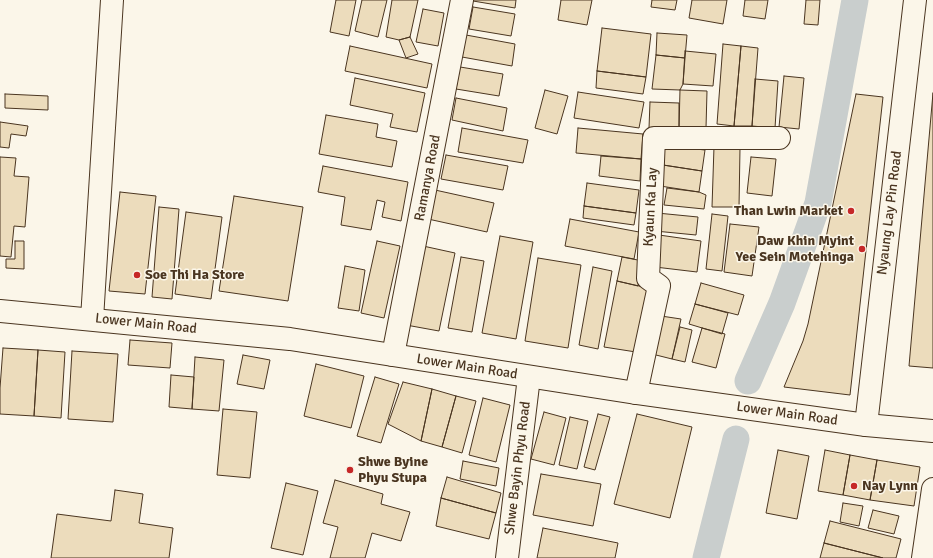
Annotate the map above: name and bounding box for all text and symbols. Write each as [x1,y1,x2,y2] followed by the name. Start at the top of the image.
[411,133,445,223] street label: Ramanya Road
[874,150,906,276] street label: Nyaung Lay Pin Road
[641,167,661,247] street label: Kyaun Ka Lay
[734,203,843,219] place label: Than Lwin Market
[846,206,856,216] marker: Than Lwin Market
[736,233,854,266] place label: Daw Khin Myint Yee Sein Motehinga
[857,244,867,254] marker: Daw Khin Myint Yee Sein Motehinga
[145,267,245,283] place label: Soe Thi Ha Store
[132,270,142,280] marker: Soe Thi Ha Store
[94,310,198,338] street label: Lower Main Road
[415,351,519,383] street label: Lower Main Road
[735,399,839,429] street label: Lower Main Road
[501,400,535,536] street label: Shwe Bayin Phyu Road
[358,454,428,486] place label: Shwe Byine Phyu Stupa
[345,465,355,475] marker: Shwe Byine Phyu Stupa
[862,478,918,494] place label: Nay Lynn
[849,481,859,491] marker: Nay Lynn

